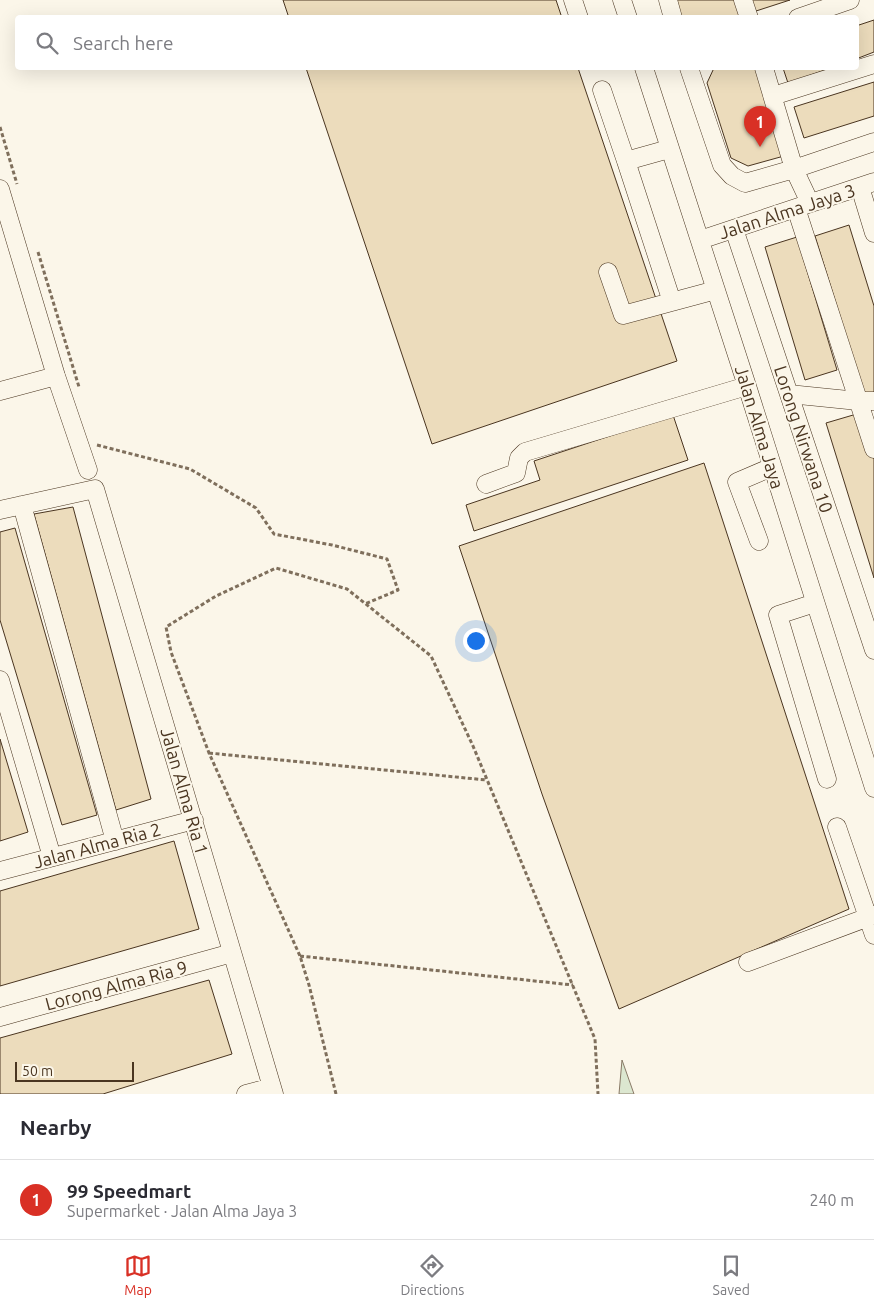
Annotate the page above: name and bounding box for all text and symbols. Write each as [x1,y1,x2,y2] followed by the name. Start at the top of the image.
[15,15,859,70] search box
[33,29,61,57] icon: search
[73,32,173,54] text: Search here
[744,106,776,147] pin: 1
[716,180,858,242] street label: Jalan Alma Jaya 3
[732,363,788,491] street label: Jalan Alma Jaya
[771,363,837,515] street label: Lorong Nirwana 10
[463,628,489,654] your location
[157,725,213,857] street label: Jalan Alma Ria 1
[31,818,163,872] street label: Jalan Alma Ria 2
[43,956,189,1014] street label: Lorong Alma Ria 9
[15,1059,134,1082] scale bar
[22,1063,53,1079] text: 50 m
[20,1115,91,1139] text: Nearby
[67,1180,191,1202] text: 99 Speedmart
[31,1191,41,1209] text: 1
[809,1191,854,1209] text: 240 m
[67,1202,297,1220] text: Supermarket · Jalan Alma Jaya 3
[124,1252,152,1298] tab: Map
[400,1252,464,1298] tab: Directions
[713,1252,750,1298] tab: Saved

